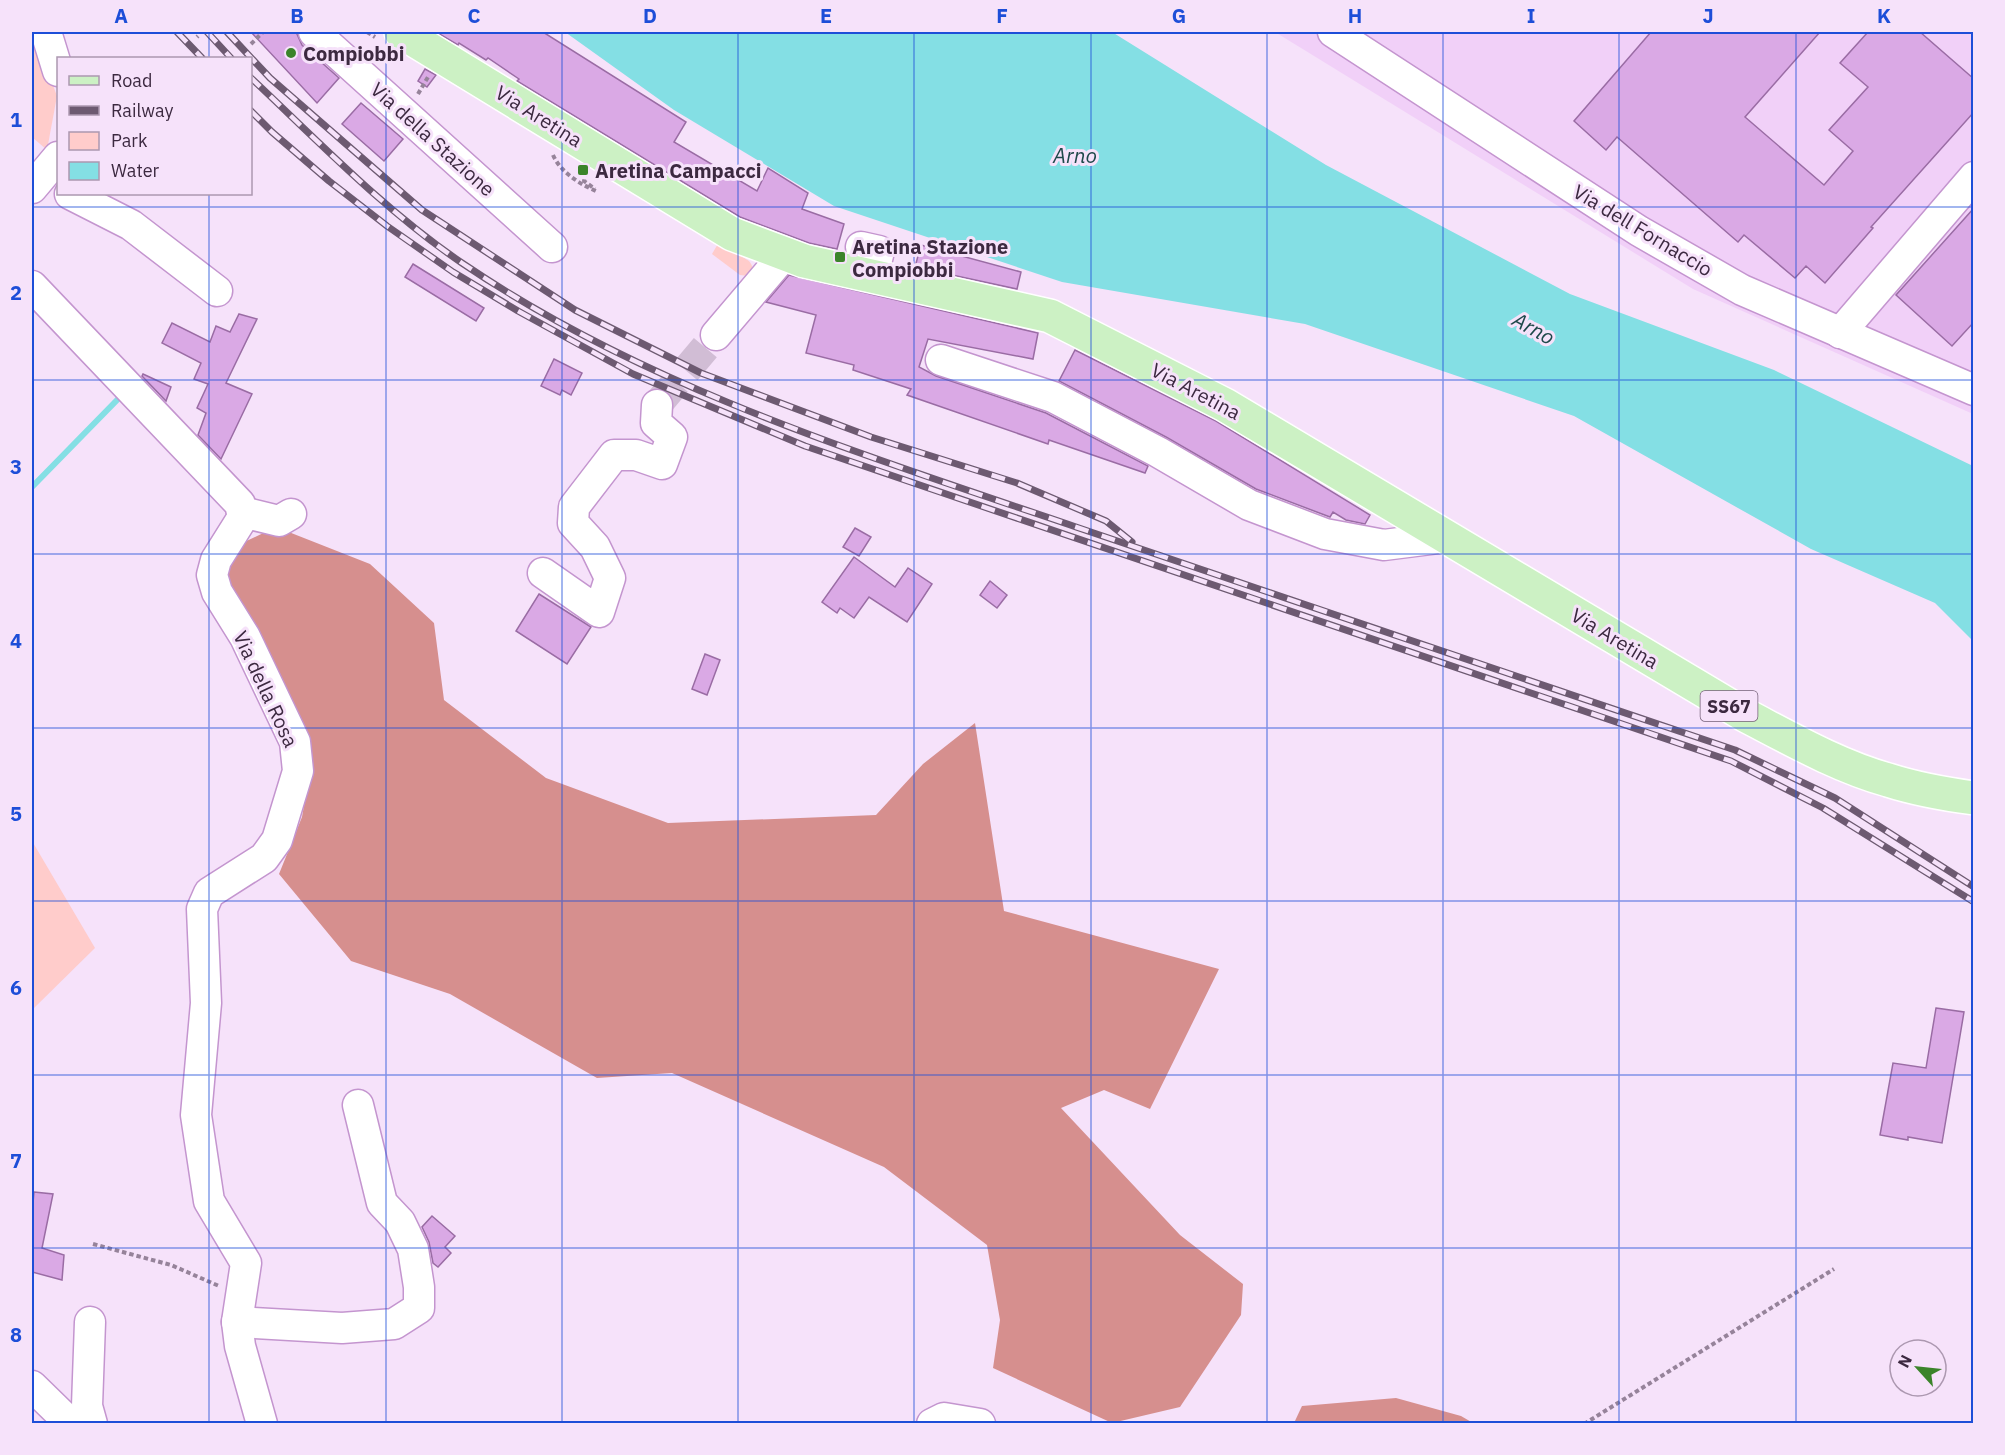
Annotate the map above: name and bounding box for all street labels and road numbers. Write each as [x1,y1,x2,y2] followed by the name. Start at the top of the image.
[365,76,501,202] street label: Via della Stazione
[490,79,588,153] street label: Via Aretina
[1568,178,1718,282] street label: Via dell Fornaccio
[1147,356,1246,426] street label: Via Aretina
[1566,601,1664,675] street label: Via Aretina
[227,626,305,752] street label: Via della Rosa
[1700,691,1758,721] road number: SS67

